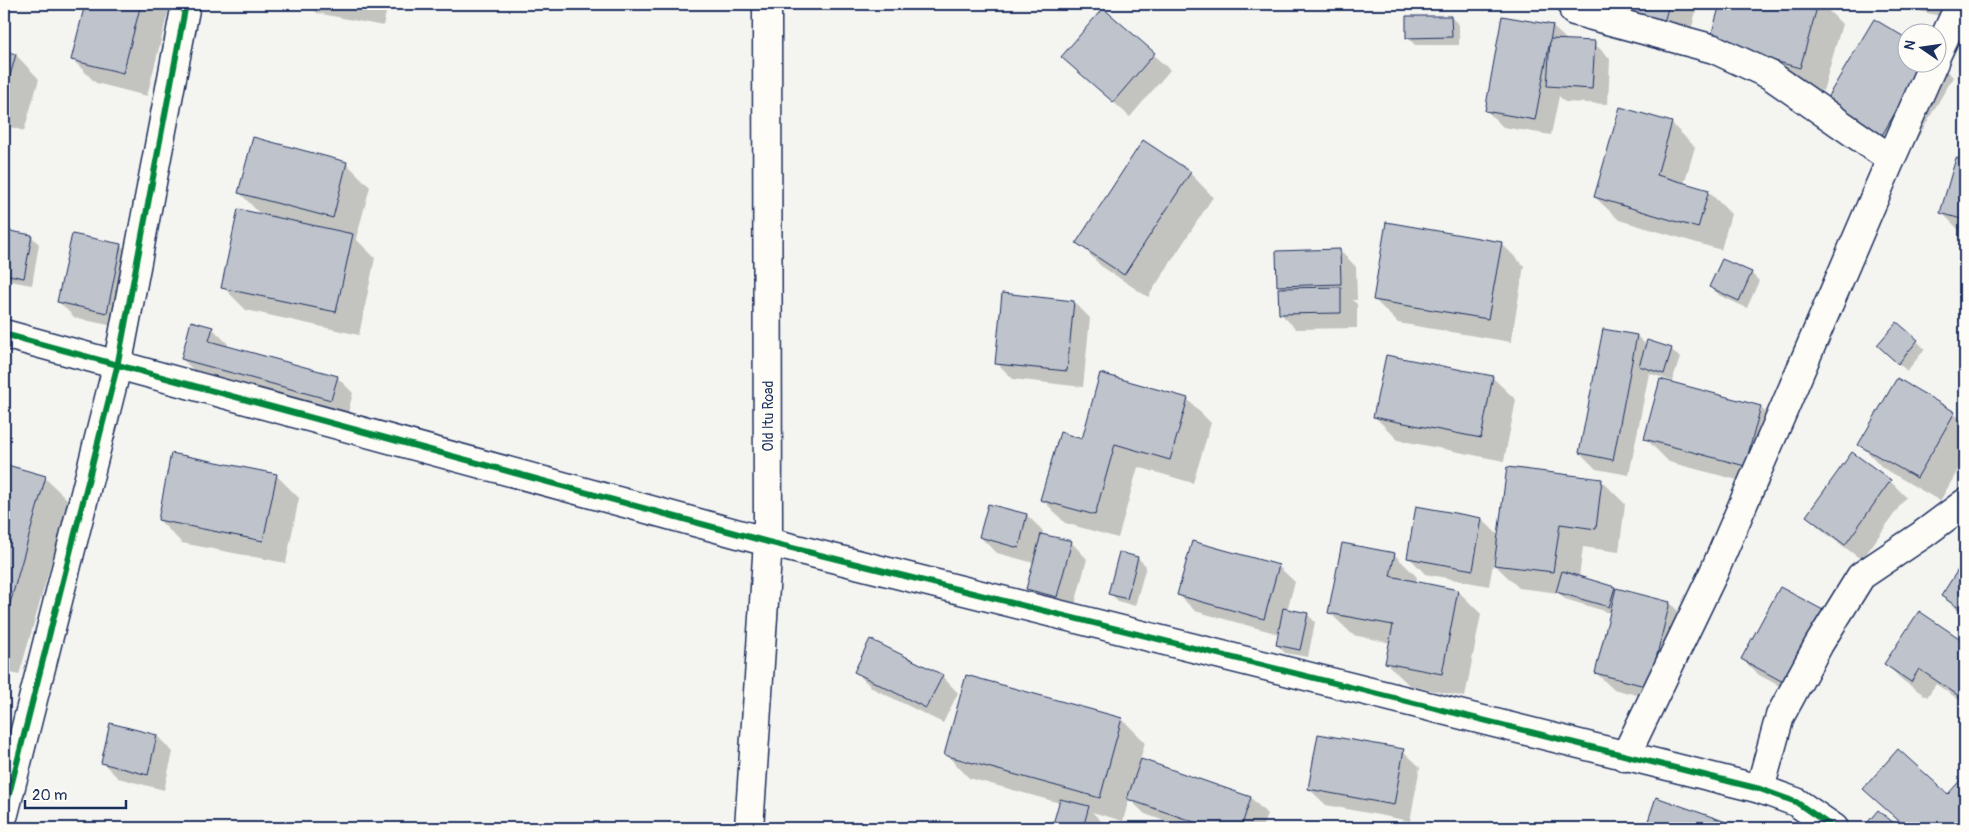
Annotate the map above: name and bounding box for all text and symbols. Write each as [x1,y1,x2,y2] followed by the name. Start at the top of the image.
[1896,22,1946,72] north arrow
[1900,39,1919,52] text: N
[760,380,777,451] street label: Old Itu Road
[25,777,126,809] scale bar
[32,786,67,805] text: 20 m

